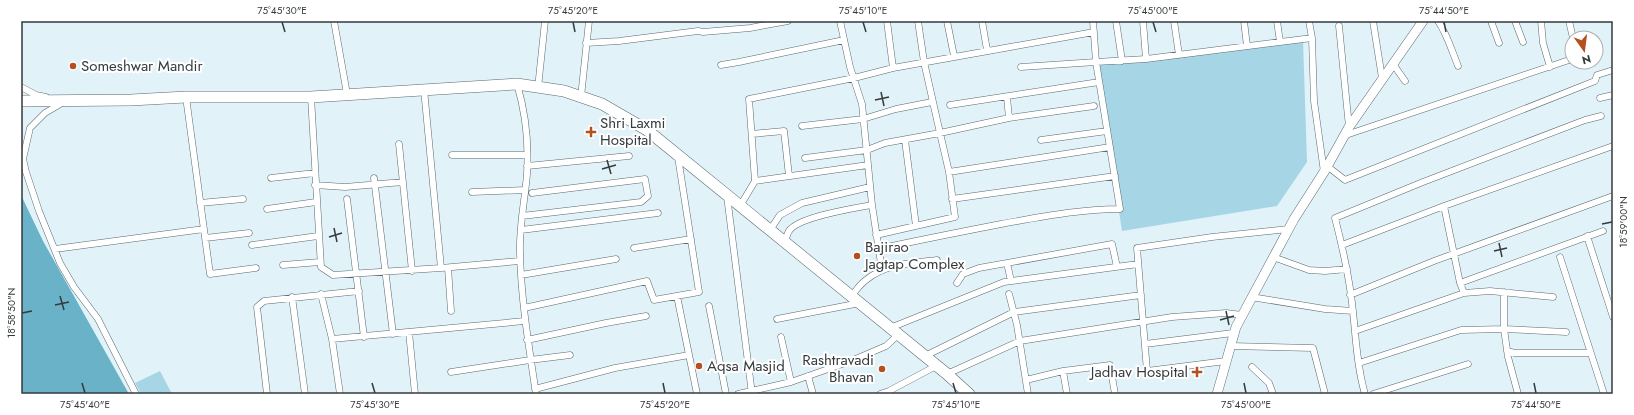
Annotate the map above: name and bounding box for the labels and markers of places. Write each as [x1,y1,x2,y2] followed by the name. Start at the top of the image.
[81,55,203,77] place label: Someshwar Mandir
[68,61,78,71] marker: Someshwar Mandir
[600,112,666,151] place label: Shri Laxmi Hospital
[585,126,597,138] marker: Shri Laxmi Hospital
[863,236,965,275] place label: Bajirao Jagtap Complex
[852,251,862,261] marker: Bajirao Jagtap Complex
[802,349,874,388] place label: Rashtravadi Bhavan
[707,355,785,377] place label: Aqsa Masjid
[694,361,704,371] marker: Aqsa Masjid
[1089,361,1188,383] place label: Jadhav Hospital
[877,364,887,374] marker: Rashtravadi Bhavan
[1191,366,1203,378] marker: Jadhav Hospital

